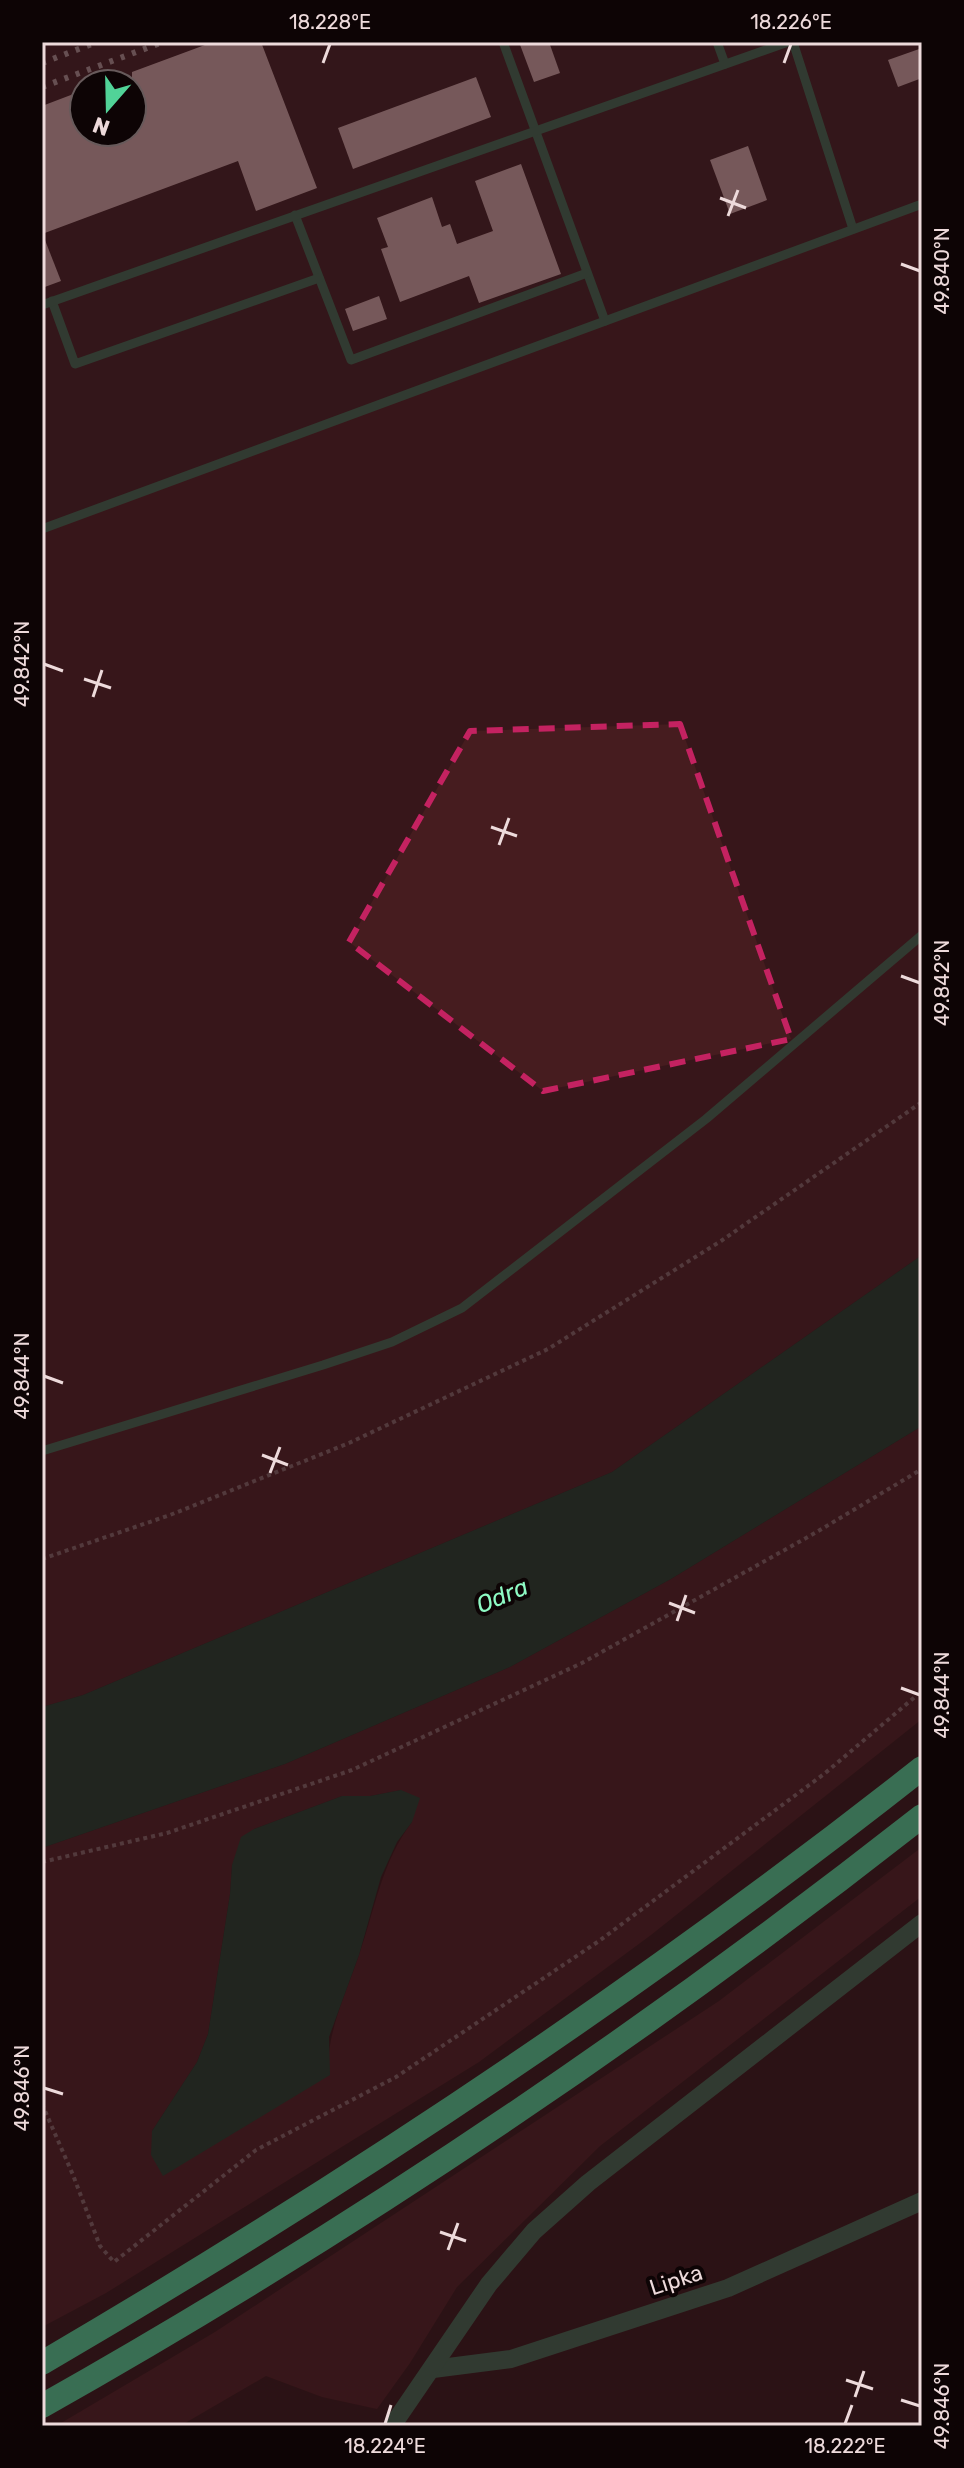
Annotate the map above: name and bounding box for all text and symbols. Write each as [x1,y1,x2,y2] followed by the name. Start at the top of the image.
[289,10,371,34] text: 18.228°E
[750,10,832,34] text: 18.226°E
[68,68,148,148] north arrow
[89,111,113,142] text: N
[930,227,954,315] text: 49.840°N
[10,621,34,707] text: 49.842°N
[930,940,954,1026] text: 49.842°N
[10,1333,34,1419] text: 49.844°N
[472,1573,532,1619] water label: Odra
[930,1652,954,1738] text: 49.844°N
[10,2045,34,2131] text: 49.846°N
[646,2259,706,2301] street label: Lipka
[930,2363,954,2449] text: 49.846°N
[344,2434,426,2458] text: 18.224°E
[804,2434,886,2458] text: 18.222°E

